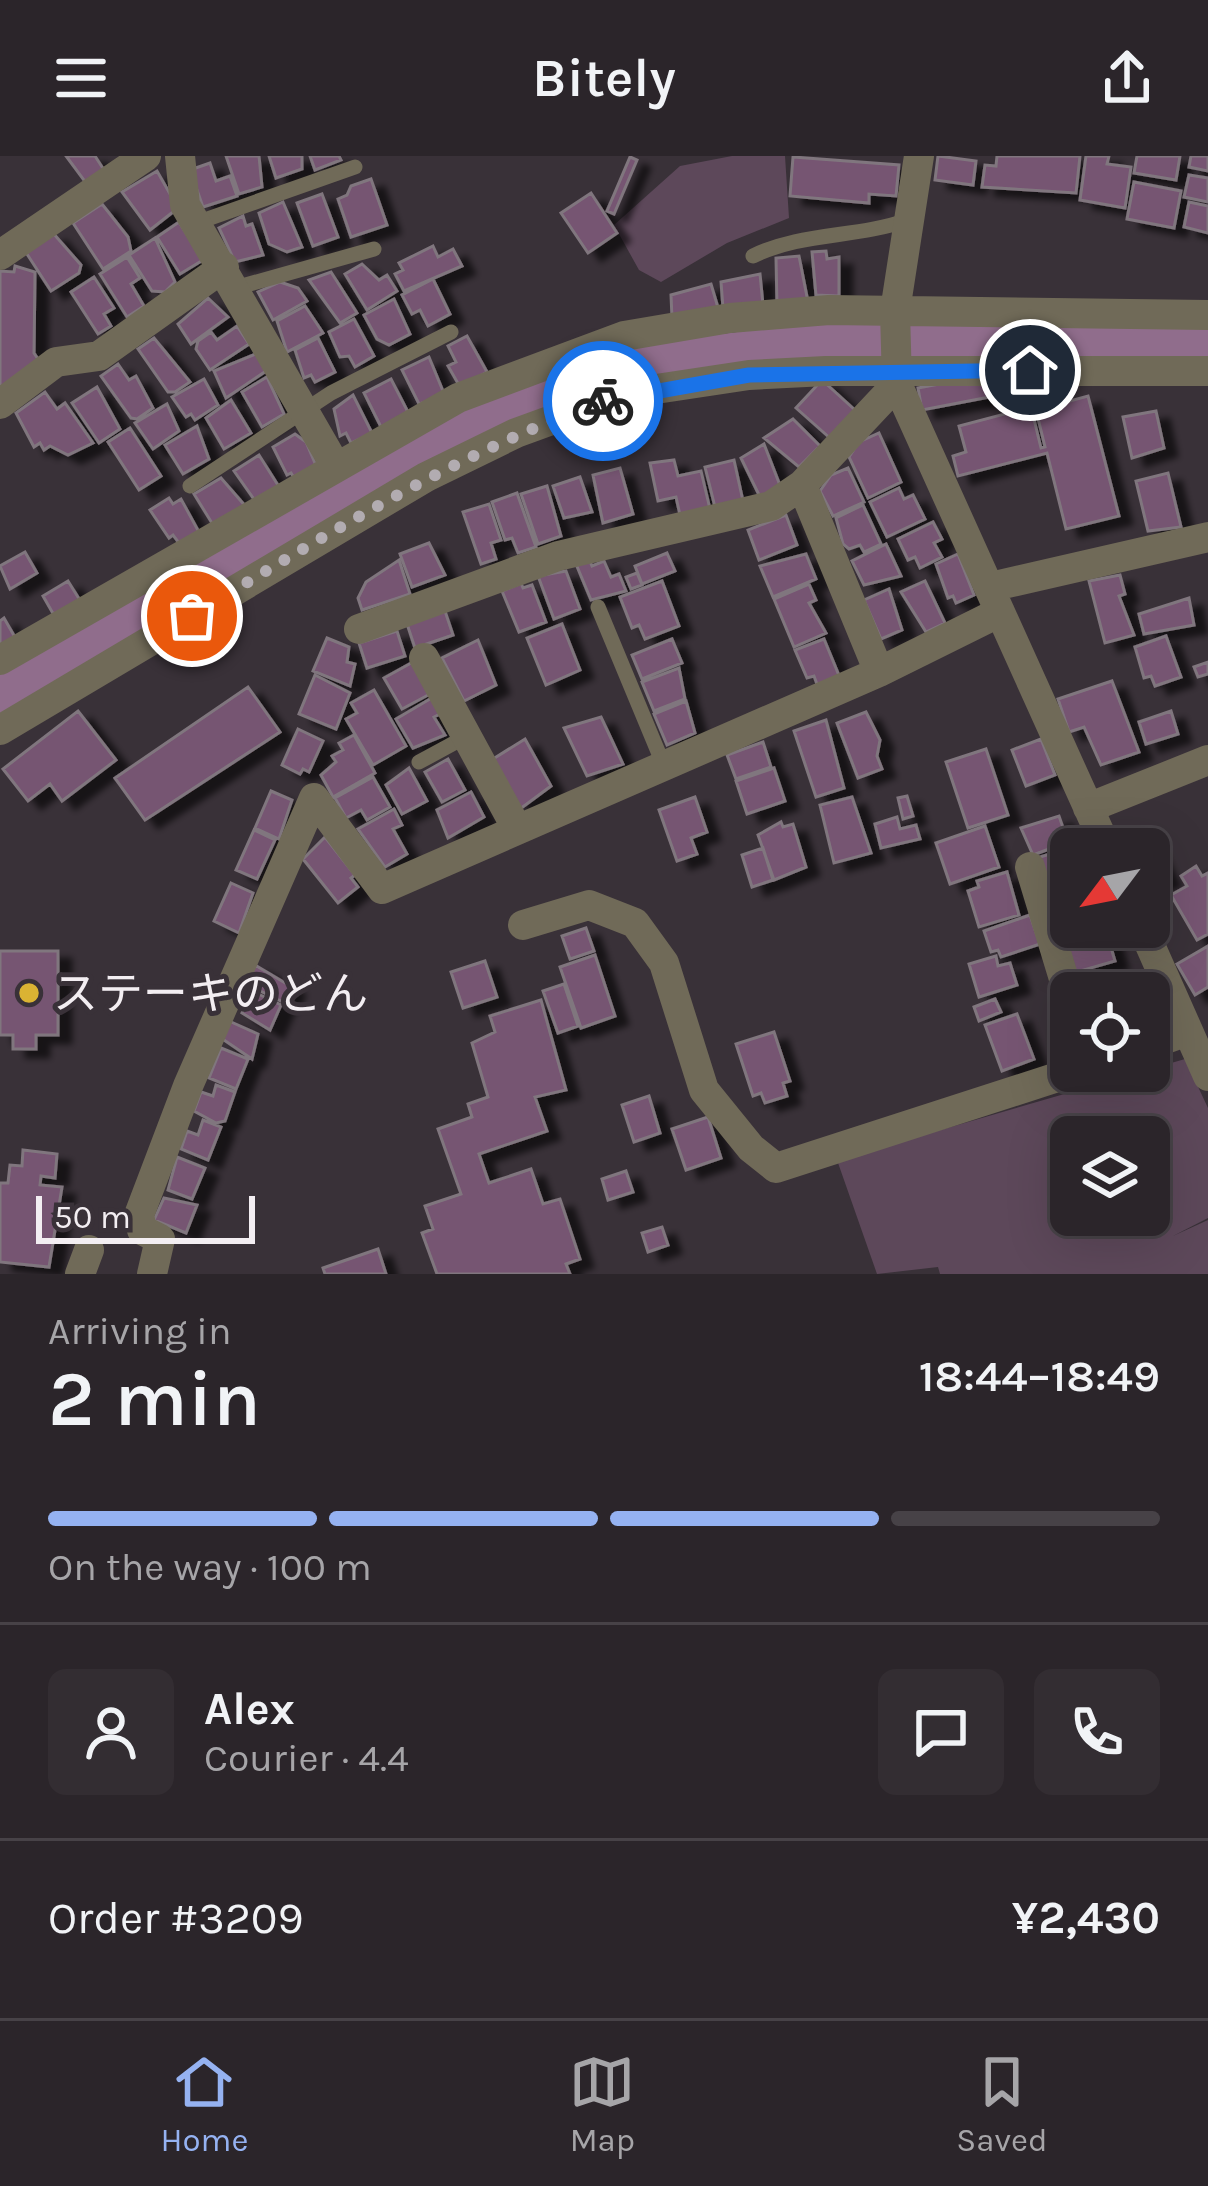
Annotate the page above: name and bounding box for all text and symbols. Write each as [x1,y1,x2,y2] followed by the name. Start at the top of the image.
[48,45,114,111] icon: menu
[1094,45,1160,111] icon: share
[532,46,676,110] text: Bitely
[979,319,1081,421] pin
[997,337,1063,403] icon: home
[543,341,663,461] courier
[570,368,636,434] icon: bike
[141,565,243,667] pin
[159,583,225,649] icon: bag
[1050,828,1170,948] north arrow
[1050,828,1170,1236] map controls
[53,968,368,1020] place label: ステーキのどん
[1050,972,1170,1092] button: locate
[16,980,42,1006] marker: ステーキのどん
[1050,1116,1170,1236] button: layers
[36,1190,255,1243] scale bar
[54,1198,131,1236] text: 50 m
[48,1308,231,1354] text: Arriving in
[919,1350,1160,1402] text: 18:44–18:49
[48,1353,261,1445] text: 2 min
[48,1544,372,1590] text: On the way · 100 m
[48,1669,174,1795] button: person
[878,1669,1004,1795] button: chat
[1034,1669,1160,1795] button: phone
[204,1683,295,1735] text: Alex
[204,1735,409,1781] text: Courier · 4.4
[48,1892,304,1944] text: Order #3209
[1012,1892,1160,1944] text: ¥2,430
[160,2049,248,2159] tab: Home
[569,2049,635,2159] tab: Map
[956,2049,1048,2159] tab: Saved

